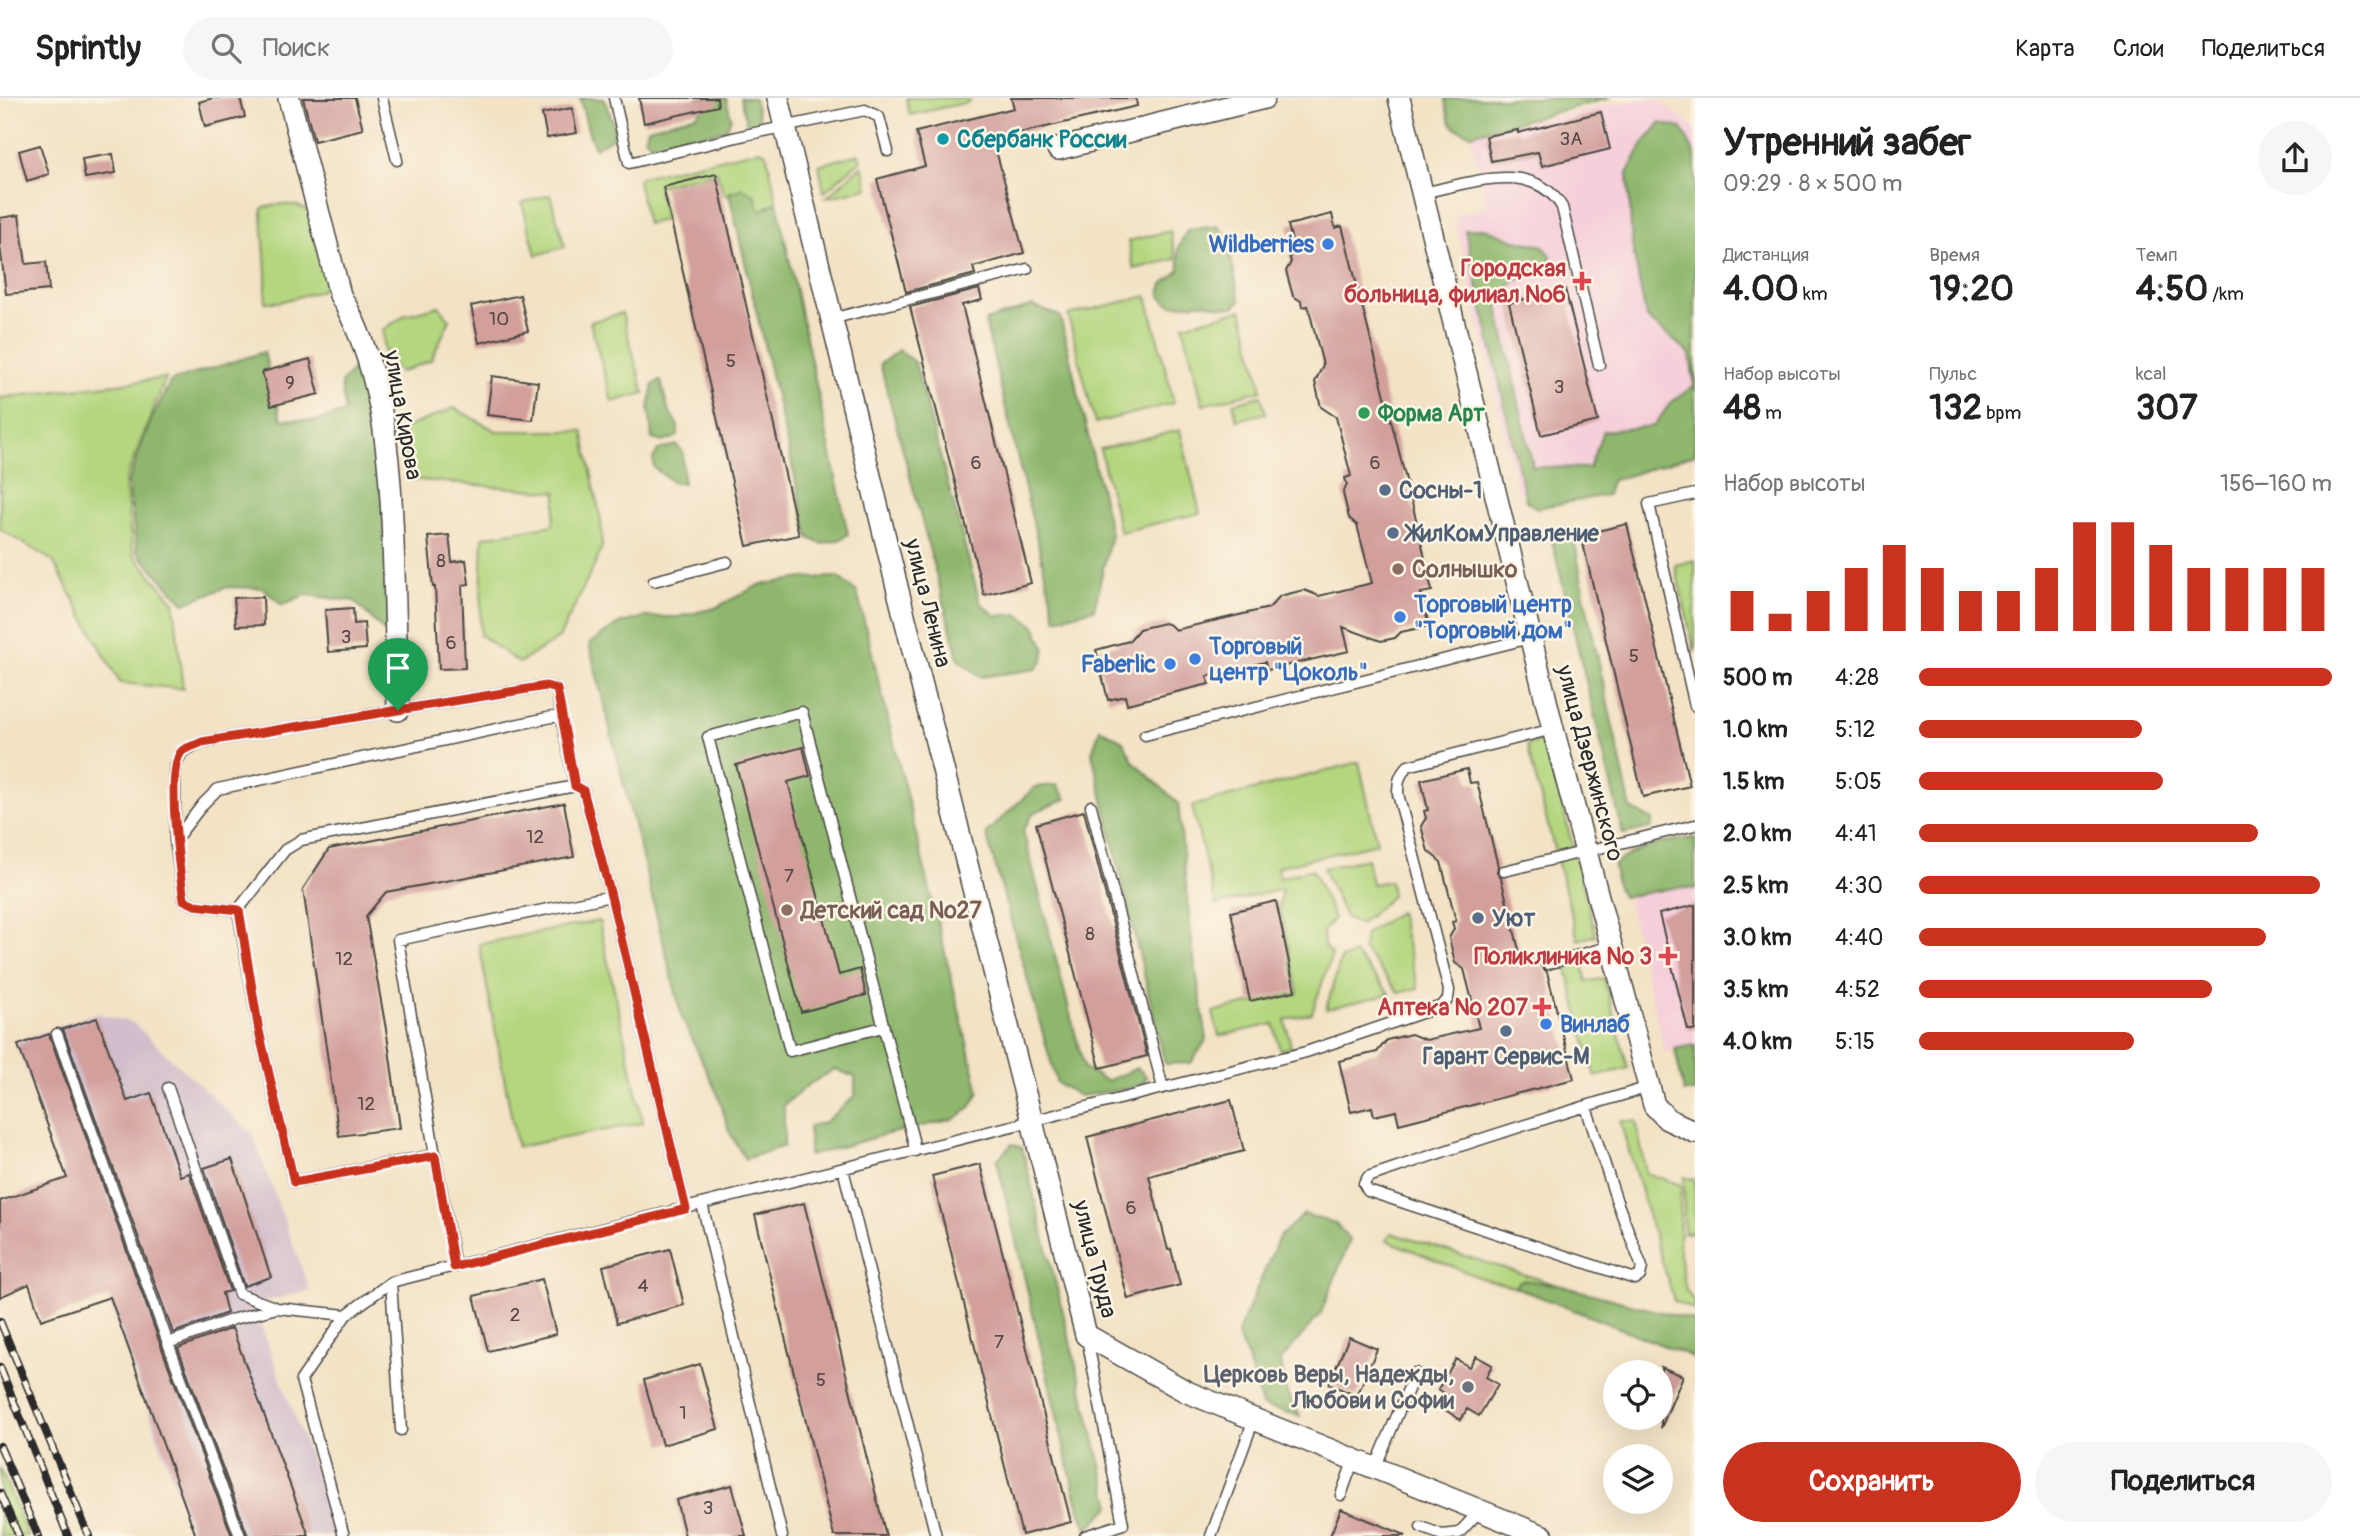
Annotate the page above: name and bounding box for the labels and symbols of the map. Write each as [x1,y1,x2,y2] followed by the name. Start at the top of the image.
[957,125,1127,154] place label: Сбербанк России
[1560,127,1582,151] house number: 3А
[935,131,951,147] marker: Сбербанк России
[1209,230,1315,259] place label: Wildberries
[1320,236,1336,252] marker: Wildberries
[1344,254,1566,309] place label: Городская больница, филиал №6
[1572,271,1592,291] marker: Городская больница, филиал №6
[489,307,509,331] house number: 10
[377,347,429,482] street label: улица Кирова
[726,349,736,373] house number: 5
[285,371,295,395] house number: 9
[1554,375,1564,399] house number: 3
[1377,399,1485,428] place label: Форма Арт
[1356,405,1372,421] marker: Форма Арт
[970,451,982,475] house number: 6
[1369,451,1381,475] house number: 6
[1399,476,1482,505] place label: Сосны-1
[1377,482,1393,498] marker: Сосны-1
[1403,519,1599,548] place label: ЖилКомУправление
[1385,525,1401,541] marker: ЖилКомУправление
[898,535,958,670] street label: улица Ленина
[436,549,446,573] house number: 8
[1412,555,1518,584] place label: Солнышко
[1390,561,1406,577] marker: Солнышко
[1413,590,1572,645] place label: Торговый центр "Торговый дом"
[1392,609,1408,625] marker: Торговый центр "Торговый дом"
[341,625,351,649] house number: 3
[445,631,457,655] house number: 6
[1208,632,1368,687] place label: Торговый центр "Цоколь"
[368,638,428,710] pin
[1629,644,1639,668] house number: 5
[1081,650,1156,679] place label: Faberlic
[1187,651,1203,667] marker: Торговый центр "Цоколь"
[1162,656,1178,672] marker: Faberlic
[1550,661,1630,864] street label: улица Дзержинского
[526,825,544,849] house number: 12
[784,864,794,888] house number: 7
[799,896,982,925] place label: Детский сад №27
[779,902,795,918] marker: Детский сад №27
[1492,904,1536,933] place label: Уют
[1470,910,1486,926] marker: Уют
[1085,922,1095,946] house number: 8
[1474,942,1652,971] place label: Поликлиника № 3
[1658,946,1678,966] marker: Поликлиника № 3
[335,947,353,971] house number: 12
[1377,993,1529,1022] place label: Аптека № 207
[1534,999,1550,1015] marker: Аптека № 207
[1560,1010,1631,1039] place label: Винлаб
[1538,1016,1554,1032] marker: Винлаб
[1498,1023,1514,1039] marker: Гарант Сервис-М
[1422,1042,1590,1071] place label: Гарант Сервис-М
[357,1092,375,1116] house number: 12
[1066,1196,1124,1321] street label: улица Труда
[1125,1196,1137,1220] house number: 6
[637,1274,649,1298] house number: 4
[510,1303,520,1327] house number: 2
[994,1330,1004,1354] house number: 7
[1204,1360,1455,1415] place label: Церковь Веры, Надежды, Любови и Софии
[816,1368,826,1392] house number: 5
[1460,1379,1476,1395] marker: Церковь Веры, Надежды, Любови и Софии
[679,1401,687,1425] house number: 1
[703,1496,713,1520] house number: 3

